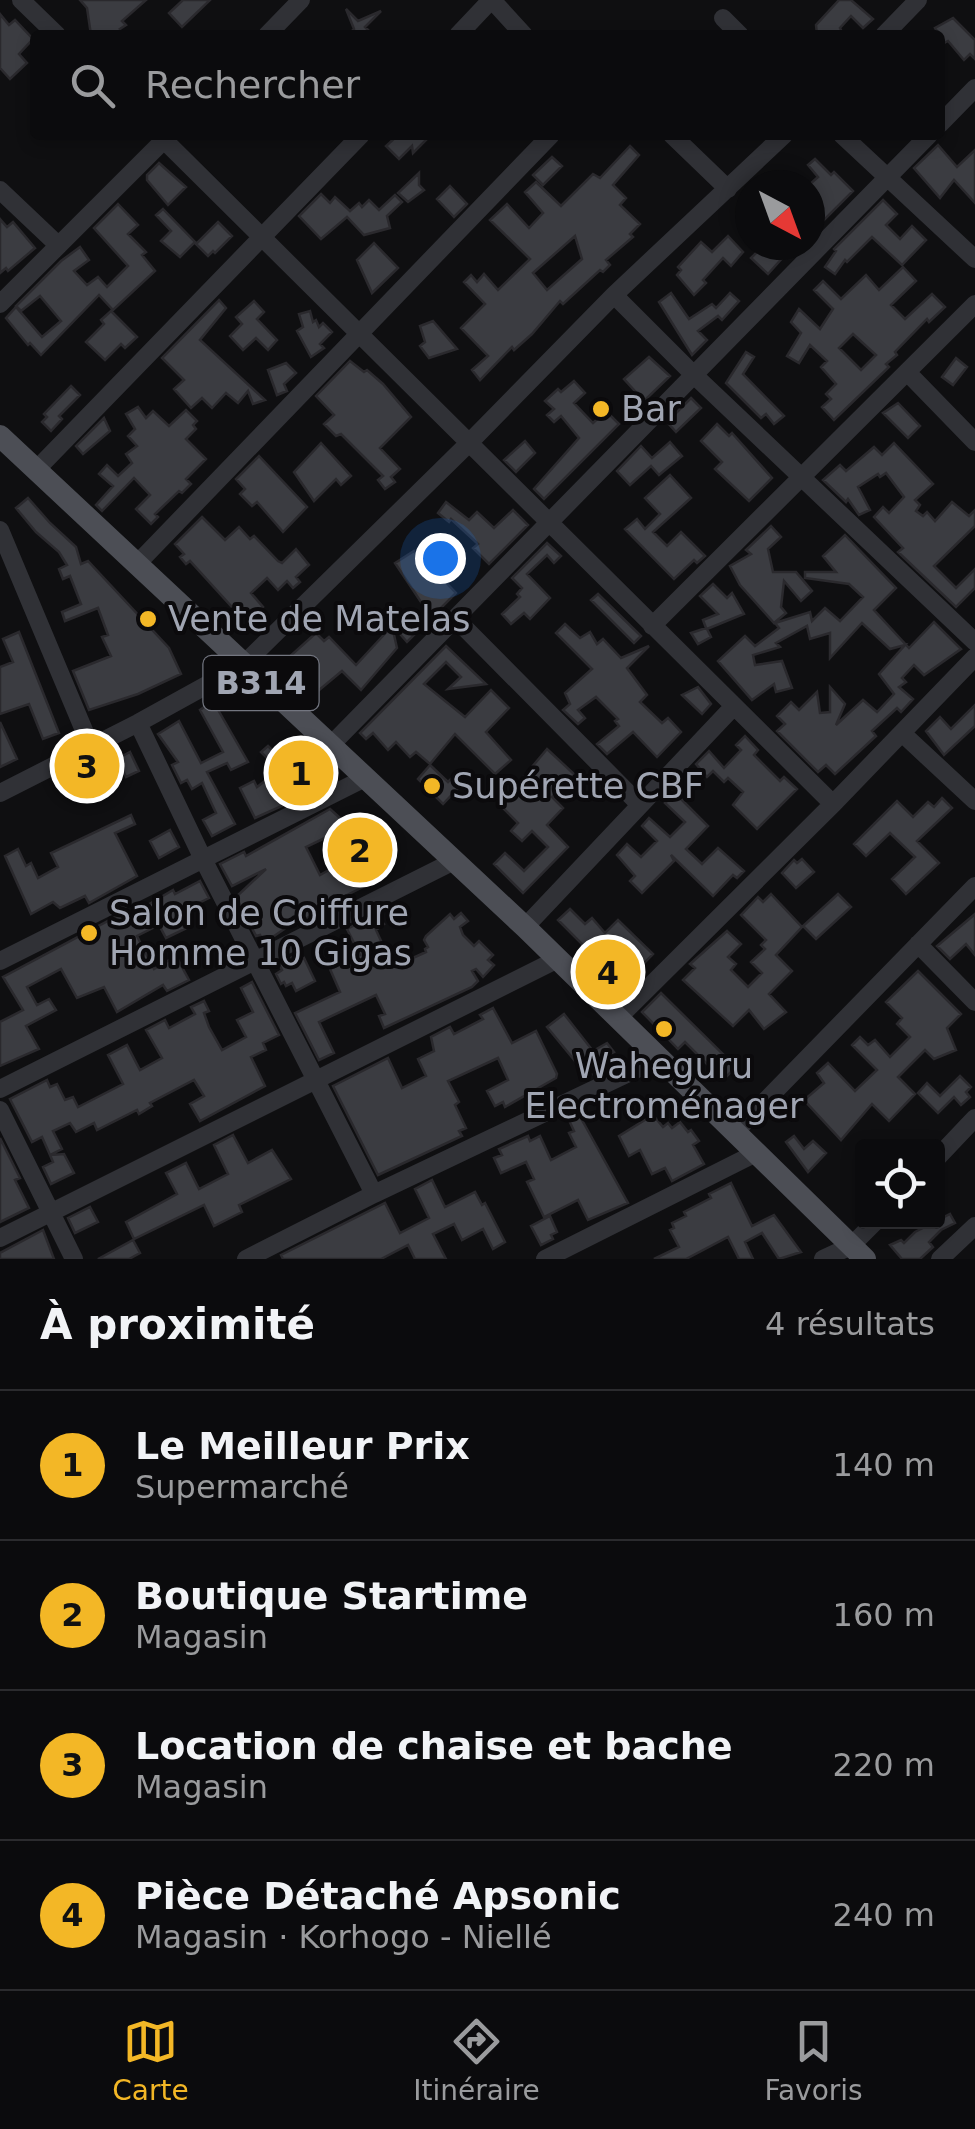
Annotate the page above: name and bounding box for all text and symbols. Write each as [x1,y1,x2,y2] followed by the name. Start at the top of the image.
[30,30,945,140] search box
[65,58,120,113] icon: search
[145,63,360,107] text: Rechercher
[735,170,825,260] north arrow
[621,389,681,429] place label: Bar
[590,398,612,420] marker: Bar
[415,533,466,584] your location
[168,599,471,639] place label: Vente de Matelas
[137,608,159,630] marker: Vente de Matelas
[204,656,318,710] road number: B314
[54,728,120,804] pin: 3
[268,736,334,810] pin: 1
[452,766,704,806] place label: Supérette CBF
[421,775,443,797] marker: Supérette CBF
[328,812,392,888] pin: 2
[109,893,412,973] place label: Salon de Coiffure Homme 10 Gigas
[78,922,100,944] marker: Salon de Coiffure Homme 10 Gigas
[576,934,640,1010] pin: 4
[653,1018,675,1040] marker: Waheguru Electroménager
[525,1046,804,1126] place label: Waheguru Electroménager
[855,1139,945,1229] map controls
[855,1139,945,1229] button: locate
[40,1300,315,1349] text: À proximité
[765,1305,935,1343] text: 4 résultats
[135,1424,470,1468] text: Le Meilleur Prix
[61,1446,84,1484] text: 1
[833,1446,935,1484] text: 140 m
[135,1468,349,1506] text: Supermarché
[135,1574,528,1618] text: Boutique Startime
[61,1596,84,1634] text: 2
[833,1596,935,1634] text: 160 m
[135,1618,268,1656] text: Magasin
[135,1724,733,1768] text: Location de chaise et bache
[61,1746,84,1784] text: 3
[833,1746,935,1784] text: 220 m
[135,1768,268,1806] text: Magasin
[135,1874,621,1918] text: Pièce Détaché Apsonic
[61,1896,84,1934] text: 4
[833,1896,935,1934] text: 240 m
[135,1918,552,1956] text: Magasin · Korhogo - Niellé
[112,2014,189,2107] tab: Carte
[413,2014,540,2107] tab: Itinéraire
[764,2014,863,2107] tab: Favoris

